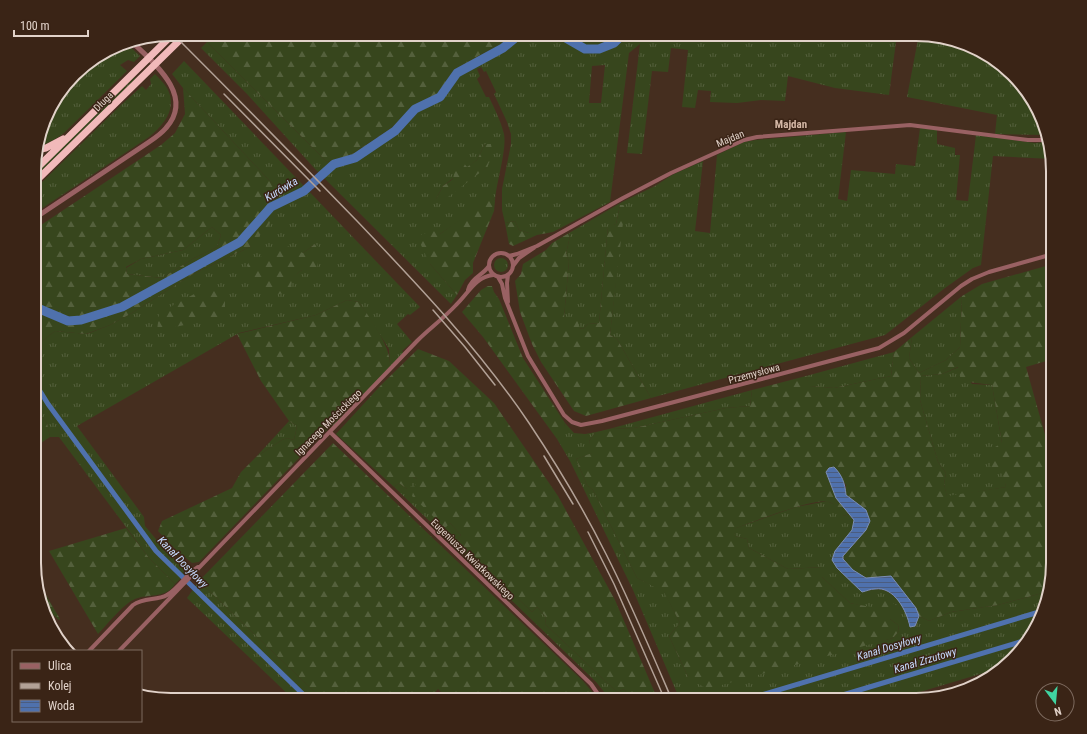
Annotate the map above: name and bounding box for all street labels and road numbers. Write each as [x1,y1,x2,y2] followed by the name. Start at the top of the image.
[91,89,115,113] street label: Długa
[715,128,746,149] street label: Majdan
[727,361,781,386] street label: Przemysłowa
[293,387,364,458] street label: Ignacego Mościckiego
[429,517,516,602] street label: Eugeniusza Kwiatkowskiego

